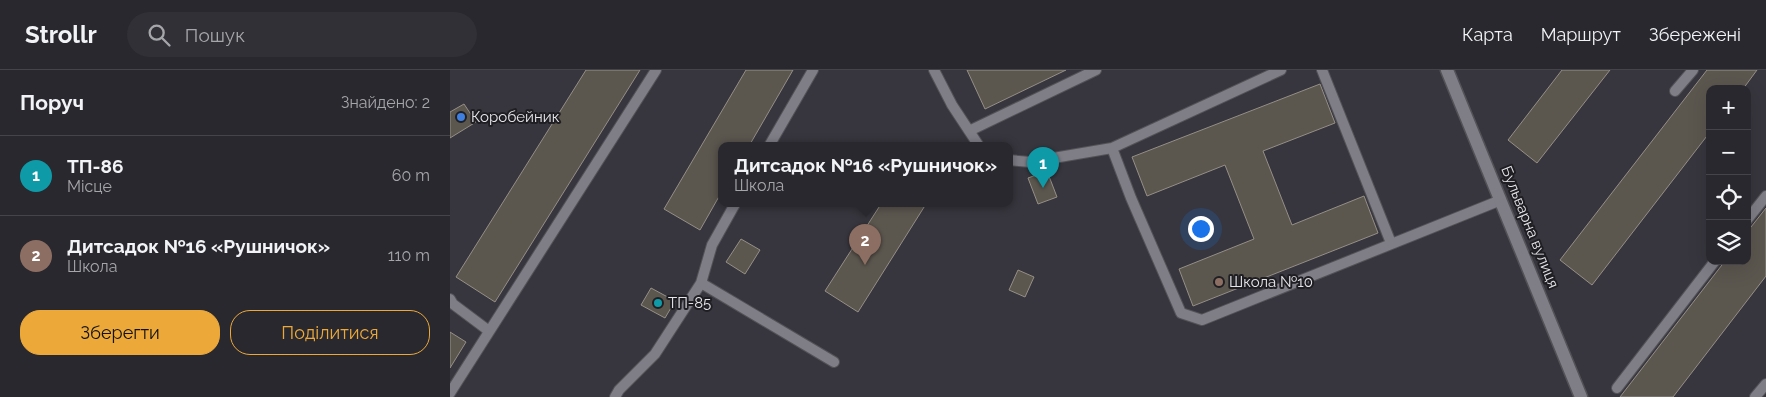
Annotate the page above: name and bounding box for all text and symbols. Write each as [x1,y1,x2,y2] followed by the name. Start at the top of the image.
[127,12,477,57] search box
[25,20,97,49] text: Strollr
[145,21,173,49] icon: search
[185,24,245,46] text: Пошук
[1462,24,1513,45] text: Карта
[1541,24,1621,45] text: Маршрут
[1649,24,1741,45] text: Збережені
[1706,85,1751,265] map controls
[1706,85,1751,130] button: +
[20,90,84,115] text: Поруч
[341,93,430,112] text: Знайдено: 2
[471,108,560,126] place label: Коробейник
[455,111,467,123] marker: Коробейник
[1706,130,1751,175] button: −
[718,142,1013,207] popup
[1027,147,1059,188] pin: 1
[734,154,997,176] text: Дитсадок №16 «Рушничок»
[67,155,124,177] text: ТП-86
[1497,163,1563,291] street label: Бульварна вулиця
[32,166,40,185] text: 1
[392,166,430,185] text: 60 m
[1706,175,1751,220] button: locate
[734,176,784,195] text: Школа
[67,177,112,196] text: Місце
[1188,216,1214,242] your location
[1706,220,1751,265] button: layers
[849,224,881,265] pin: 2
[67,235,330,257] text: Дитсадок №16 «Рушничок»
[31,246,41,265] text: 2
[388,246,430,265] text: 110 m
[67,257,117,276] text: Школа
[1229,273,1313,291] place label: Школа №10
[1213,276,1225,288] marker: Школа №10
[668,294,711,312] place label: ТП-85
[652,297,664,309] marker: ТП-85
[20,310,220,355] button: Зберегти
[230,310,430,355] button: Поділитися

